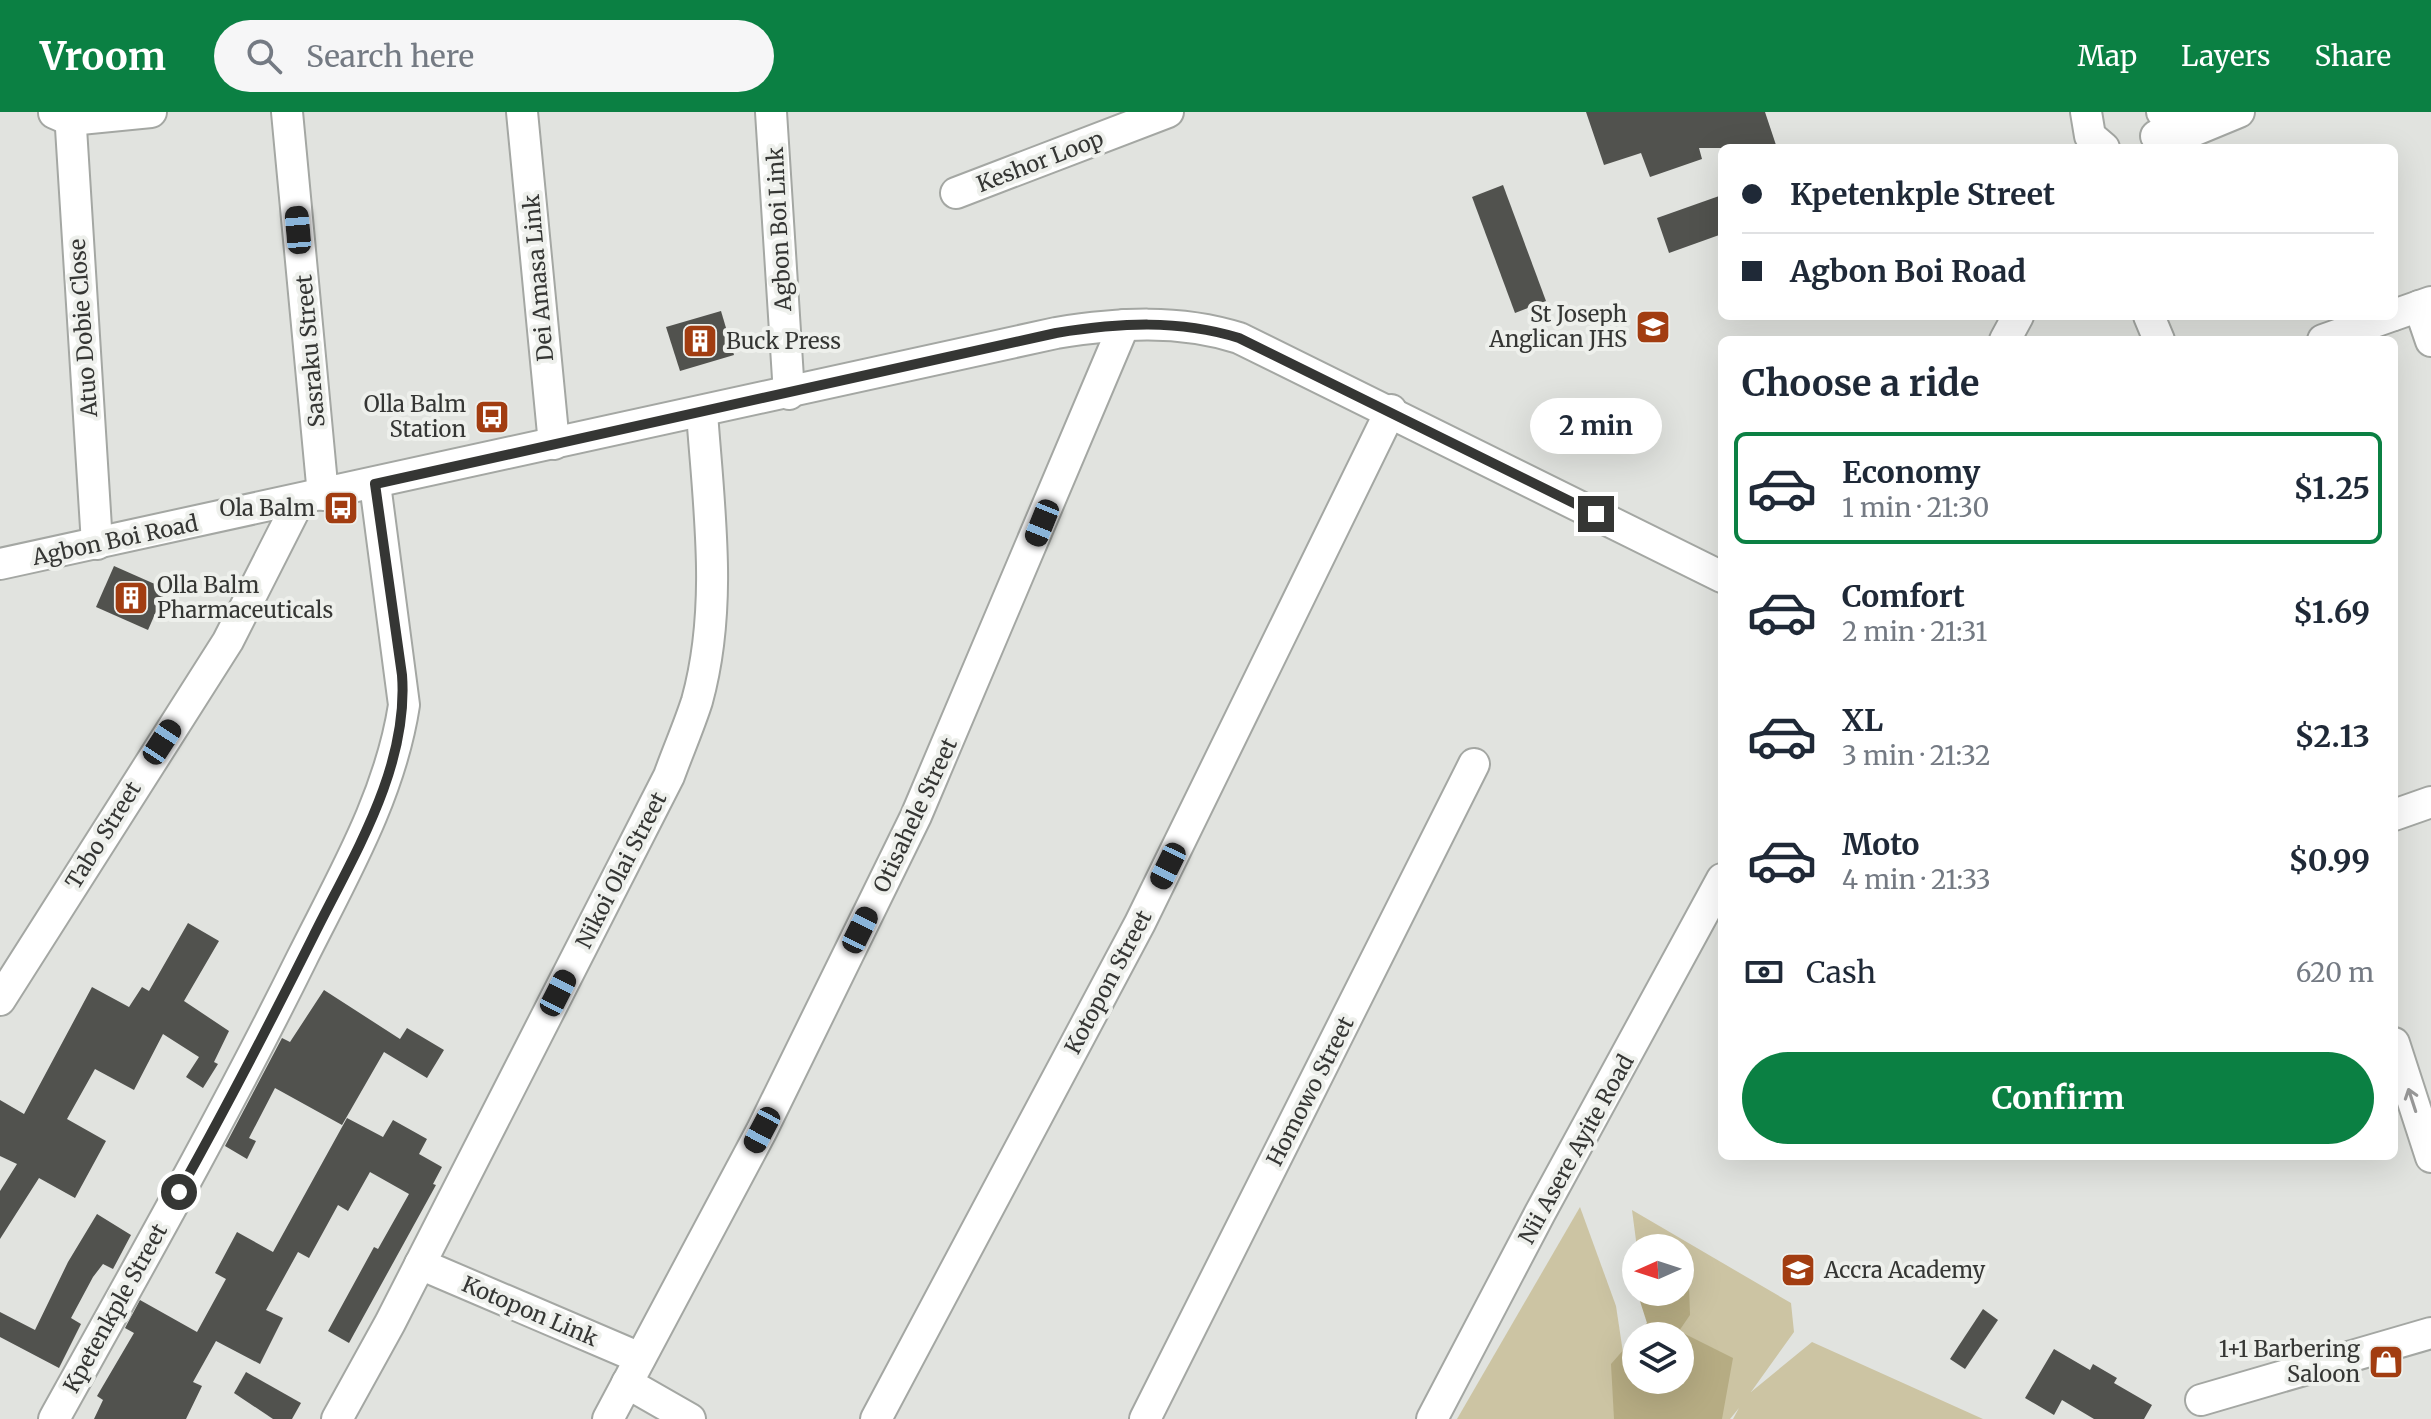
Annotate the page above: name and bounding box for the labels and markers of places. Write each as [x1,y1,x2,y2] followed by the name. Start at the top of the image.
[1488,300,1627,353] place label: St Joseph Anglican JHS
[1634,308,1672,346] school or university icon: St Joseph Anglican JHS
[681,322,719,360] building icon: Buck Press
[726,327,841,355] place label: Buck Press
[364,390,466,443] place label: Olla Balm Station
[473,398,511,436] bus stop icon: Olla Balm Station
[322,489,360,527] bus stop icon: Ola Balm
[220,494,315,522] place label: Ola Balm
[157,571,333,624] place label: Olla Balm Pharmaceuticals
[112,579,150,617] building icon: Olla Balm Pharmaceuticals
[1779,1251,1817,1289] school or university icon: Accra Academy
[1823,1256,1985,1284] place label: Accra Academy
[2219,1335,2360,1388] place label: 1+1 Barbering Saloon
[2367,1343,2405,1381] shop icon: 1+1 Barbering Saloon

